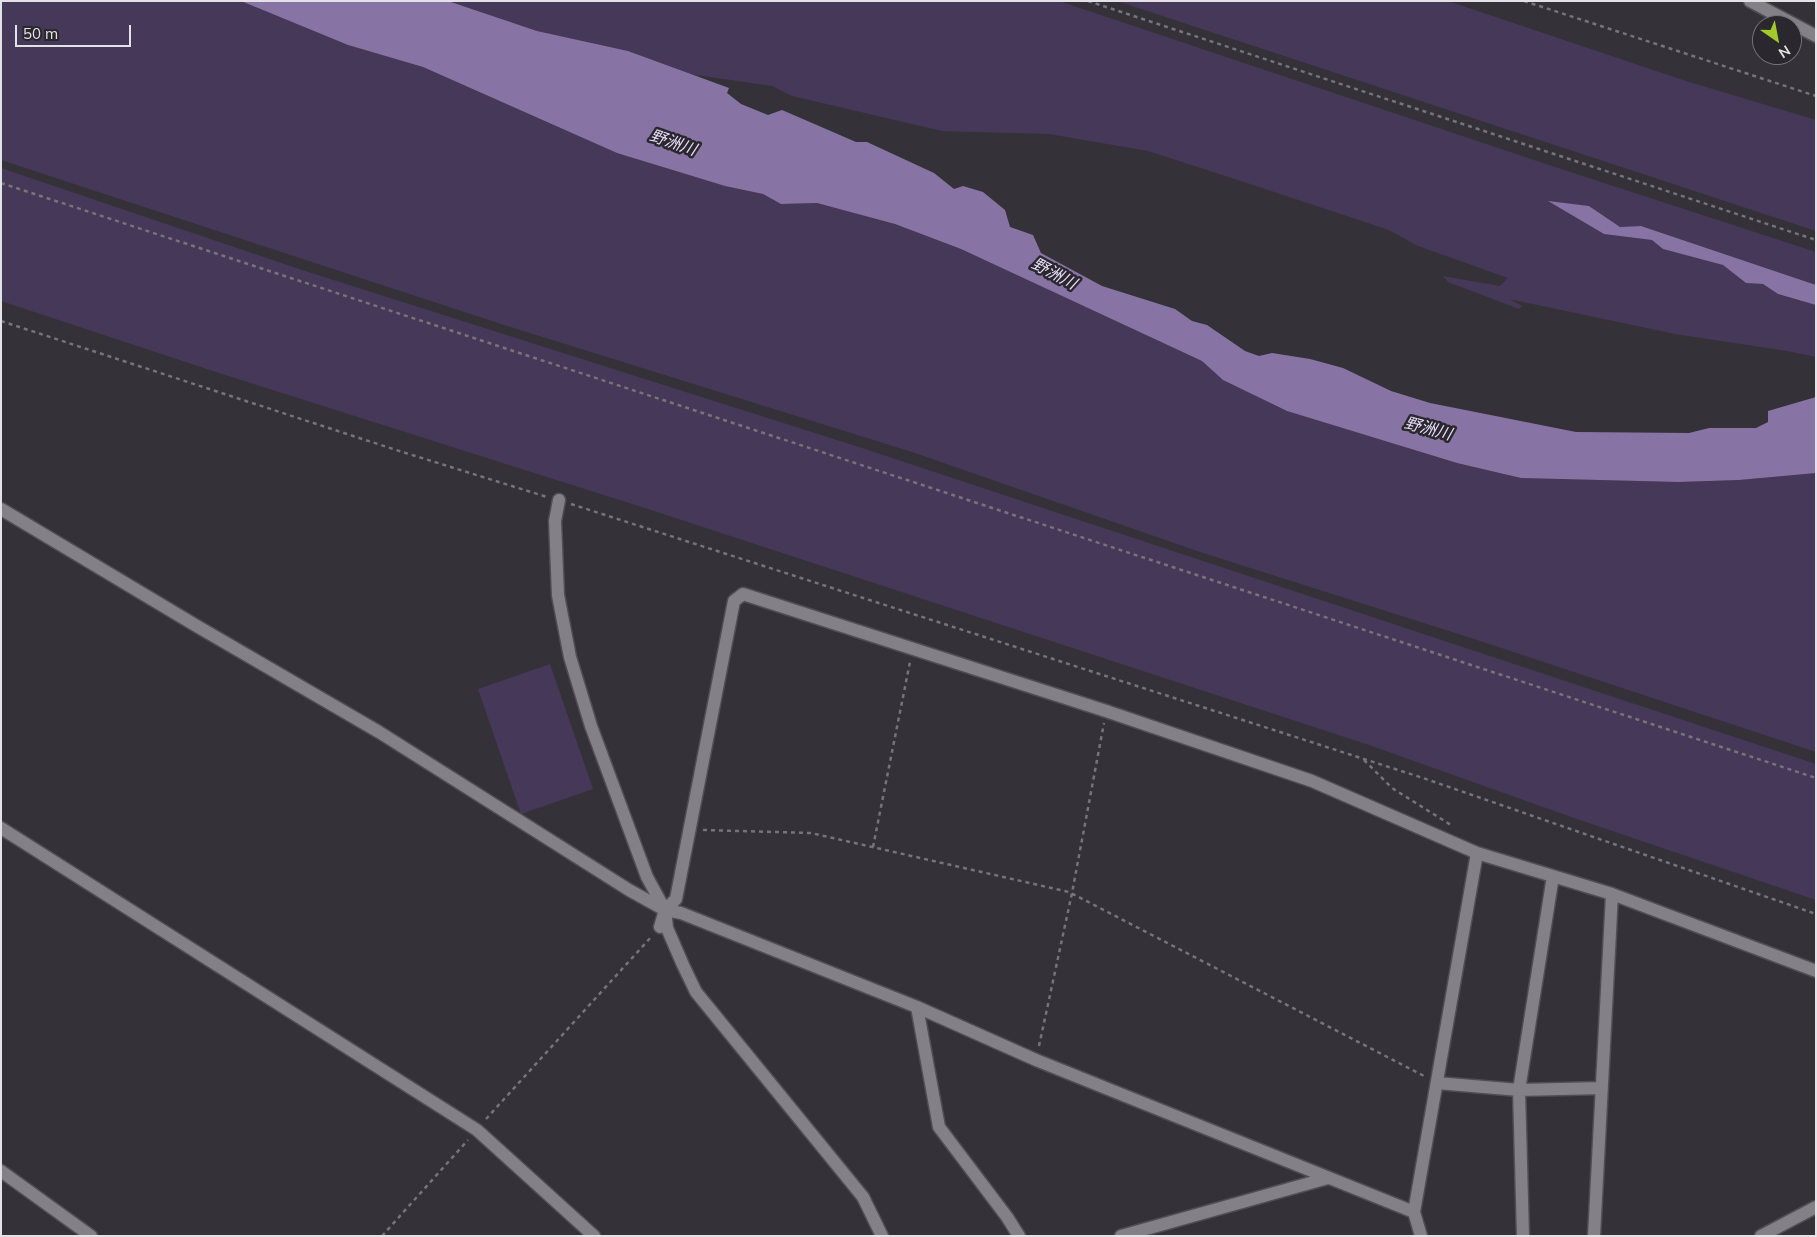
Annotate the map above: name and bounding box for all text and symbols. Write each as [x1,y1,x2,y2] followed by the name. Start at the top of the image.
[18,15,134,47] scale bar
[1752,15,1802,65] north arrow
[23,24,58,43] text: 50 m
[1775,41,1794,62] text: N
[647,126,699,160] water label: 野洲川
[1028,254,1080,294] water label: 野洲川
[1402,414,1454,444] water label: 野洲川

